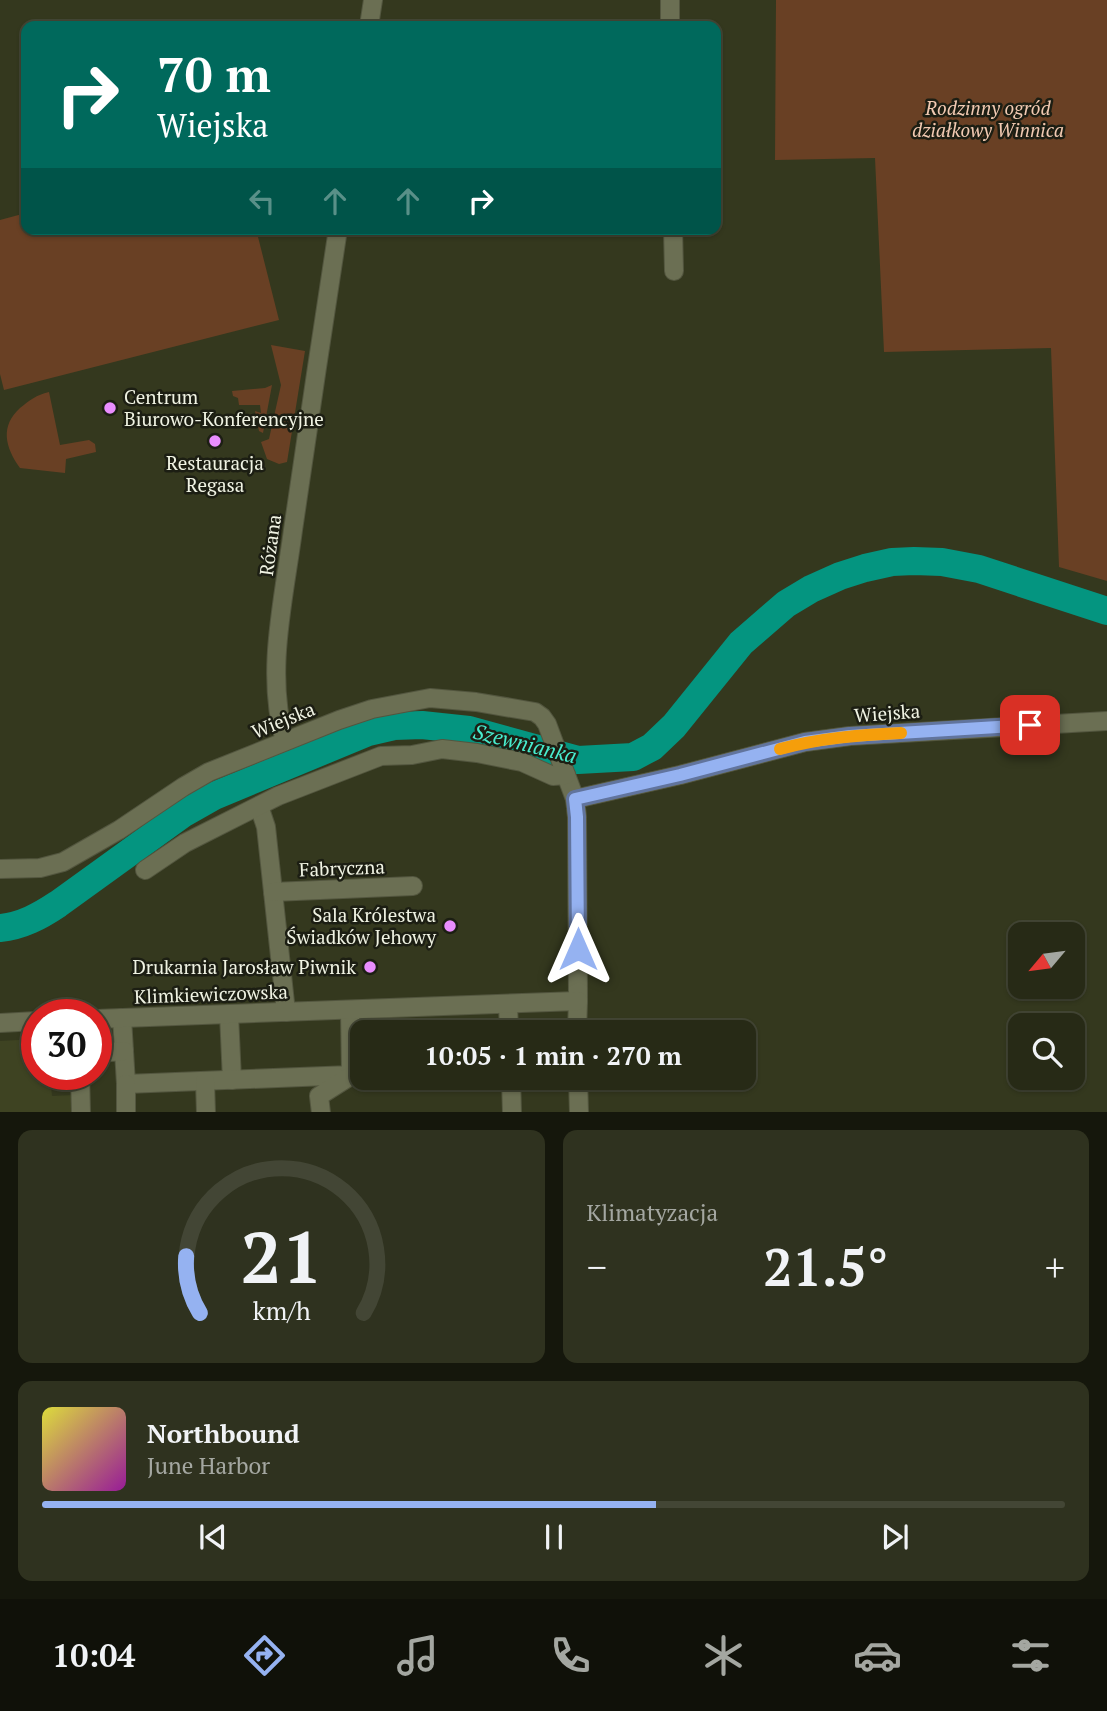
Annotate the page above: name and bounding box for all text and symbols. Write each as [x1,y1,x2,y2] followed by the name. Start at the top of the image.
[157,41,271,106] text: 70 m
[42,49,133,140] icon: right
[912,95,1064,142] park label: Rodzinny ogród działkowy Winnica
[157,104,268,146] text: Wiejska
[243,182,281,220] icon: left
[316,182,354,220] icon: ahead
[389,182,427,220] icon: ahead
[462,182,500,220] icon: right
[124,384,324,431] place label: Centrum Biurowo-Konferencyjne
[102,400,118,416] marker: Centrum Biurowo-Konferencyjne
[207,433,223,449] marker: Restauracja Regasa
[166,450,264,497] place label: Restauracja Regasa
[253,512,286,577] street label: Różana
[247,695,319,744] street label: Wiejska
[1000,695,1060,755] pin
[853,698,921,727] street label: Wiejska
[1011,706,1049,744] icon: arrive
[471,717,580,769] water label: Szewnianka
[299,853,386,881] street label: Fabryczna
[286,902,436,949] place label: Sala Królestwa Świadków Jehowy
[541,912,615,986] position arrow
[442,918,458,934] marker: Sala Królestwa Świadków Jehowy
[1008,922,1085,999] north arrow
[1008,922,1085,1090] map controls
[132,954,356,979] place label: Drukarnia Jarosław Piwnik
[362,959,378,975] marker: Drukarnia Jarosław Piwnik
[134,978,289,1009] street label: Klimkiewiczowska
[21,999,112,1090] speed limit sign: 30
[1008,1013,1085,1090] button: search
[424,1038,682,1072] text: 10:05 · 1 min · 270 m
[587,1197,718,1228] text: Klimatyzacja
[240,1207,322,1304] text: 21
[763,1232,888,1301] text: 21.5°
[587,1242,607,1292] text: −
[1045,1242,1065,1292] text: +
[252,1293,310,1326] text: km/h
[147,1416,300,1450] text: Northbound
[147,1450,270,1481] text: June Harbor
[194,1518,232,1556] icon: previous
[535,1518,573,1556] icon: pause
[876,1518,914,1556] icon: next
[240,1631,289,1680] icon: directions
[393,1631,442,1680] icon: music
[546,1631,595,1680] icon: phone
[699,1631,748,1680] icon: climate
[853,1631,902,1680] icon: car
[1006,1631,1055,1680] icon: filters
[52,1634,135,1676] text: 10:04

